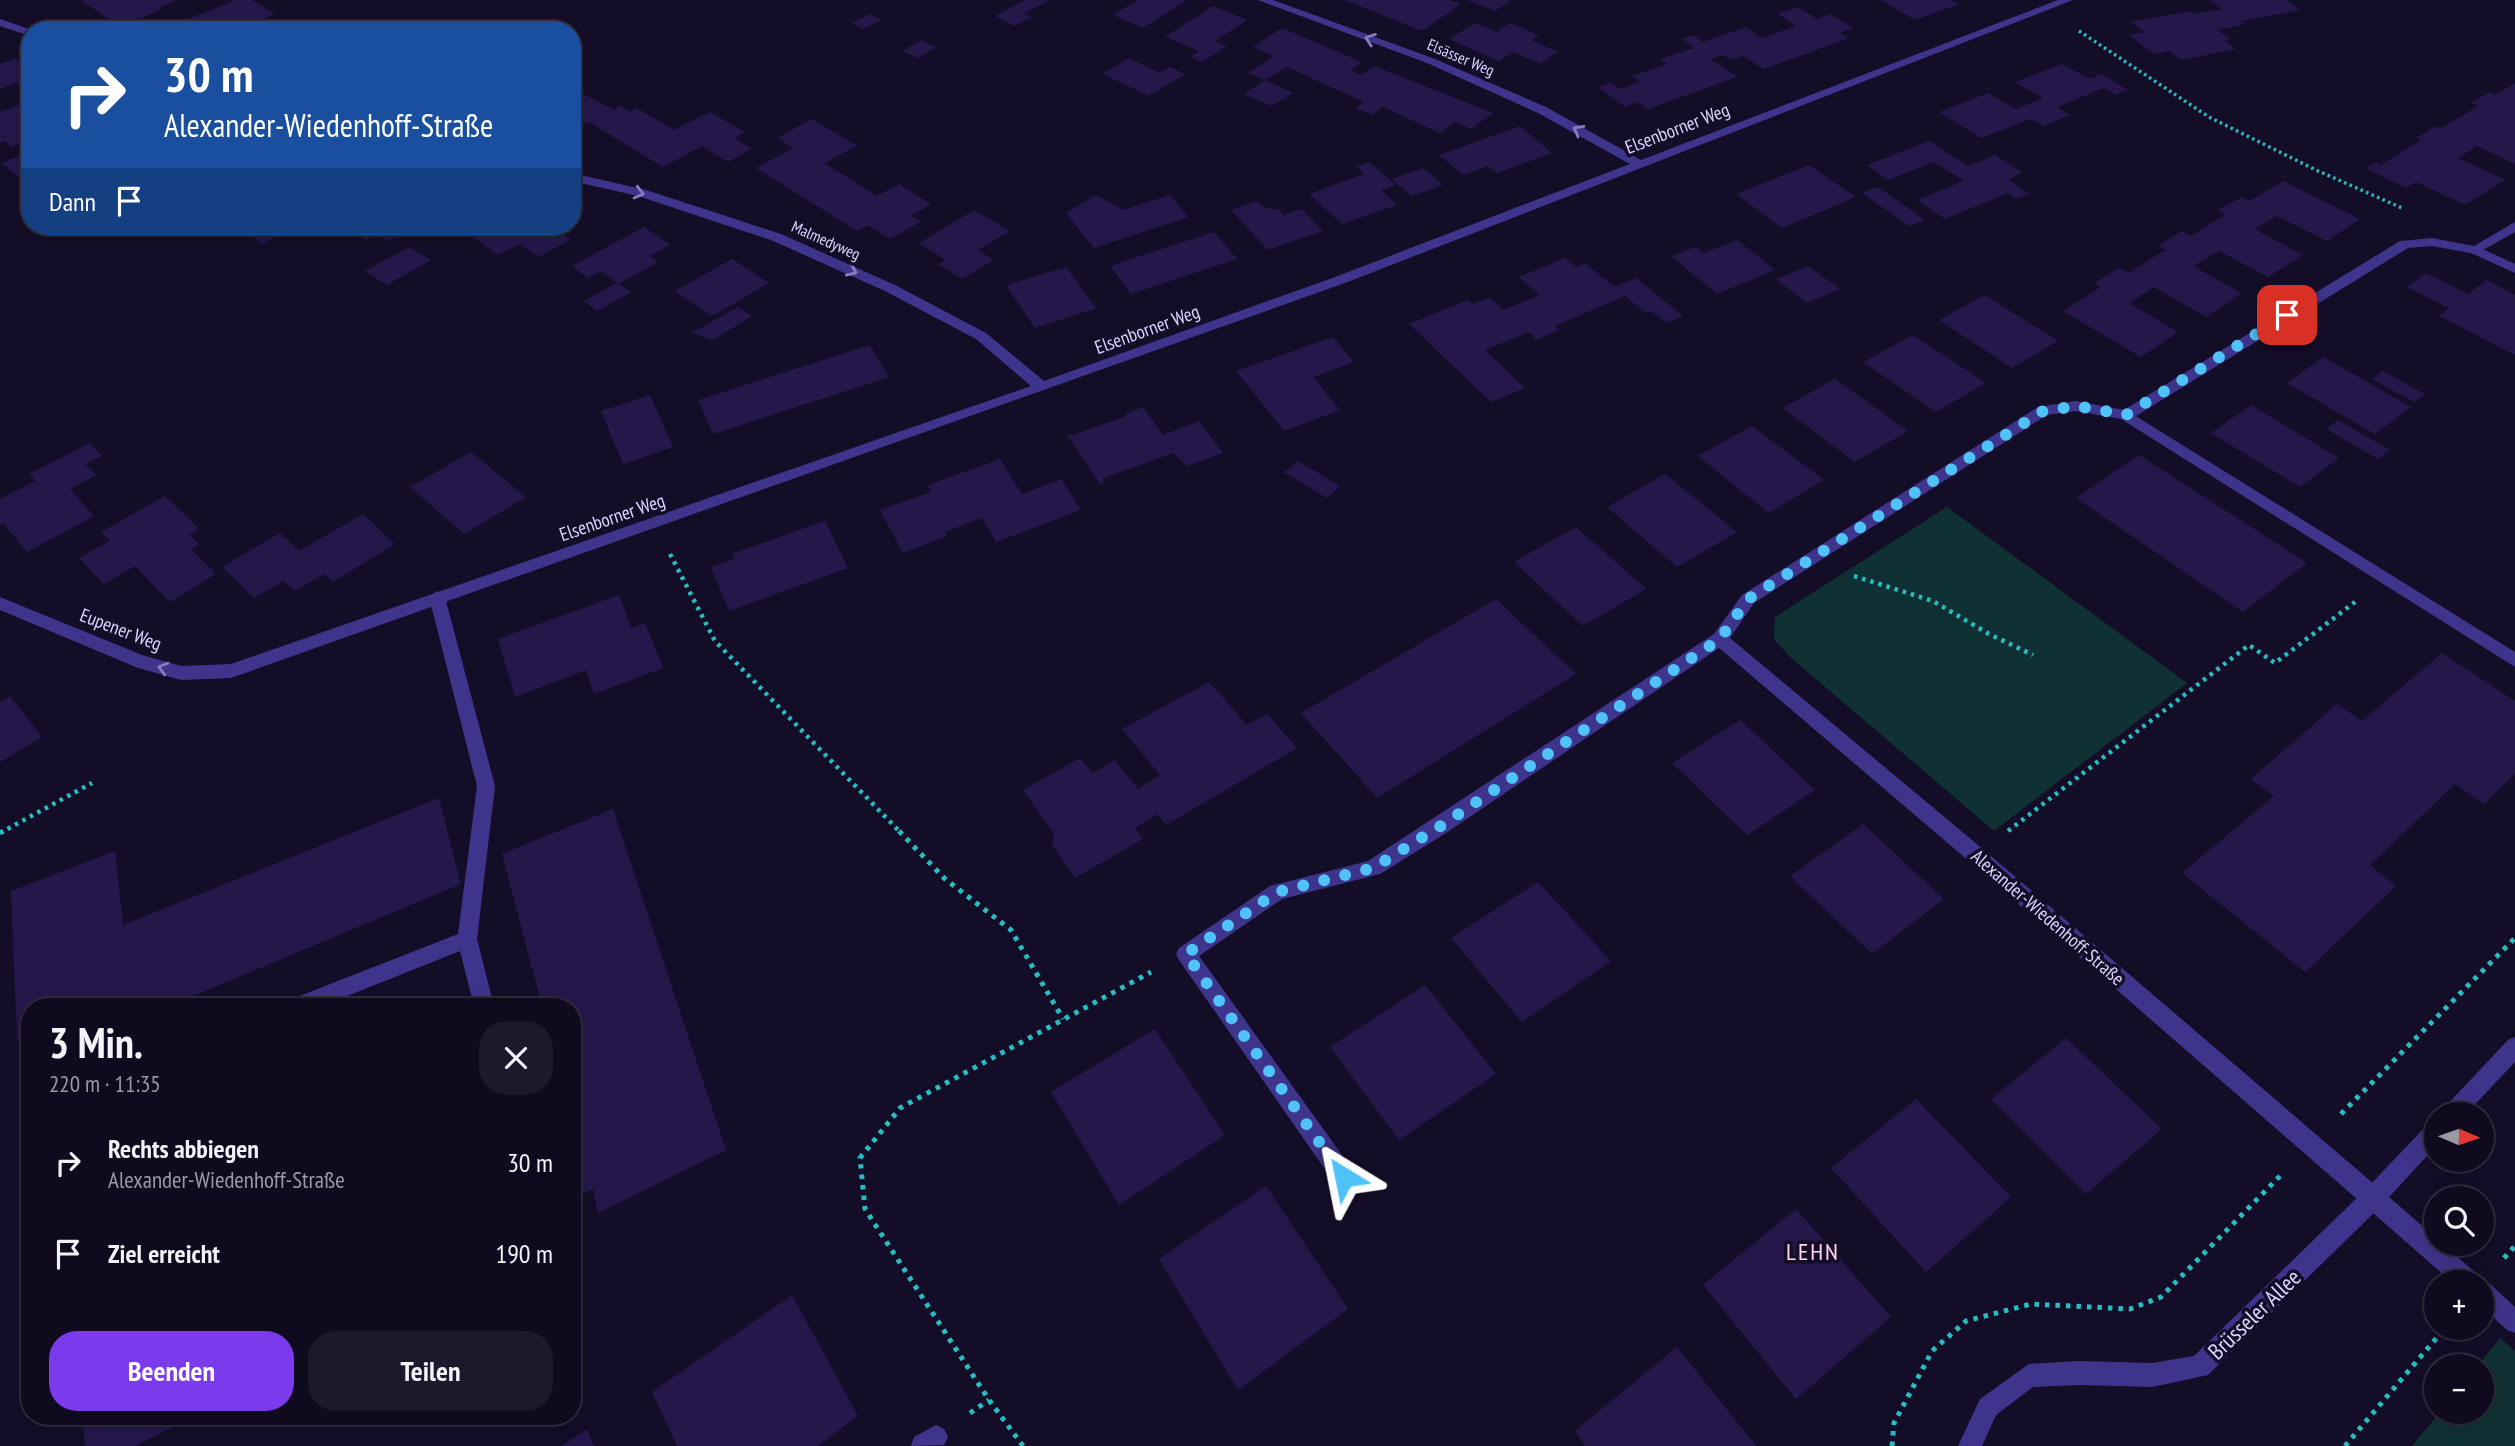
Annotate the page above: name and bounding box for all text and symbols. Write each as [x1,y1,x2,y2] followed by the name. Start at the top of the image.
[1364,33,1376,47] one-way arrow
[1424,34,1498,80] street label: Elsässer Weg
[164,42,253,106] text: 30 m
[49,49,140,140] icon: right
[1621,97,1733,159] street label: Elsenborner Weg
[164,104,493,146] text: Alexander-Wiedenhoff-Straße
[1572,125,1585,138] one-way arrow
[110,182,148,220] icon: arrive
[49,185,96,218] text: Dann
[632,185,644,199] one-way arrow
[789,216,863,264] street label: Malmedyweg
[845,263,857,277] one-way arrow
[2257,285,2317,345] pin
[2268,296,2306,334] icon: arrive
[1091,299,1203,359] street label: Elsenborner Weg
[556,488,668,546] street label: Elsenborner Weg
[77,602,165,656] street label: Eupener Weg
[157,661,169,676] one-way arrow
[1966,844,2130,990] street label: Alexander-Wiedenhoff-Straße
[49,1015,143,1070] text: 3 Min.
[479,1021,553,1095] button: close
[49,1069,161,1098] text: 220 m · 11:35
[2424,1102,2494,1172] north arrow
[2424,1102,2494,1424] map controls
[108,1132,259,1165] text: Rechts abbiegen
[1307,1140,1381,1214] position arrow
[49,1144,87,1182] icon: right
[507,1146,553,1179] text: 30 m
[108,1165,345,1194] text: Alexander-Wiedenhoff-Straße
[2424,1186,2494,1256] button: search
[49,1235,87,1273] icon: arrive
[1786,1236,1840,1267] district label: LEHN
[108,1237,220,1270] text: Ziel erreicht
[495,1237,553,1270] text: 190 m
[2201,1263,2307,1365] street label: Brüsseler Allee
[2424,1270,2494,1340] button: +
[49,1331,294,1411] button: Beenden
[308,1331,553,1411] button: Teilen
[2424,1354,2494,1424] button: −

